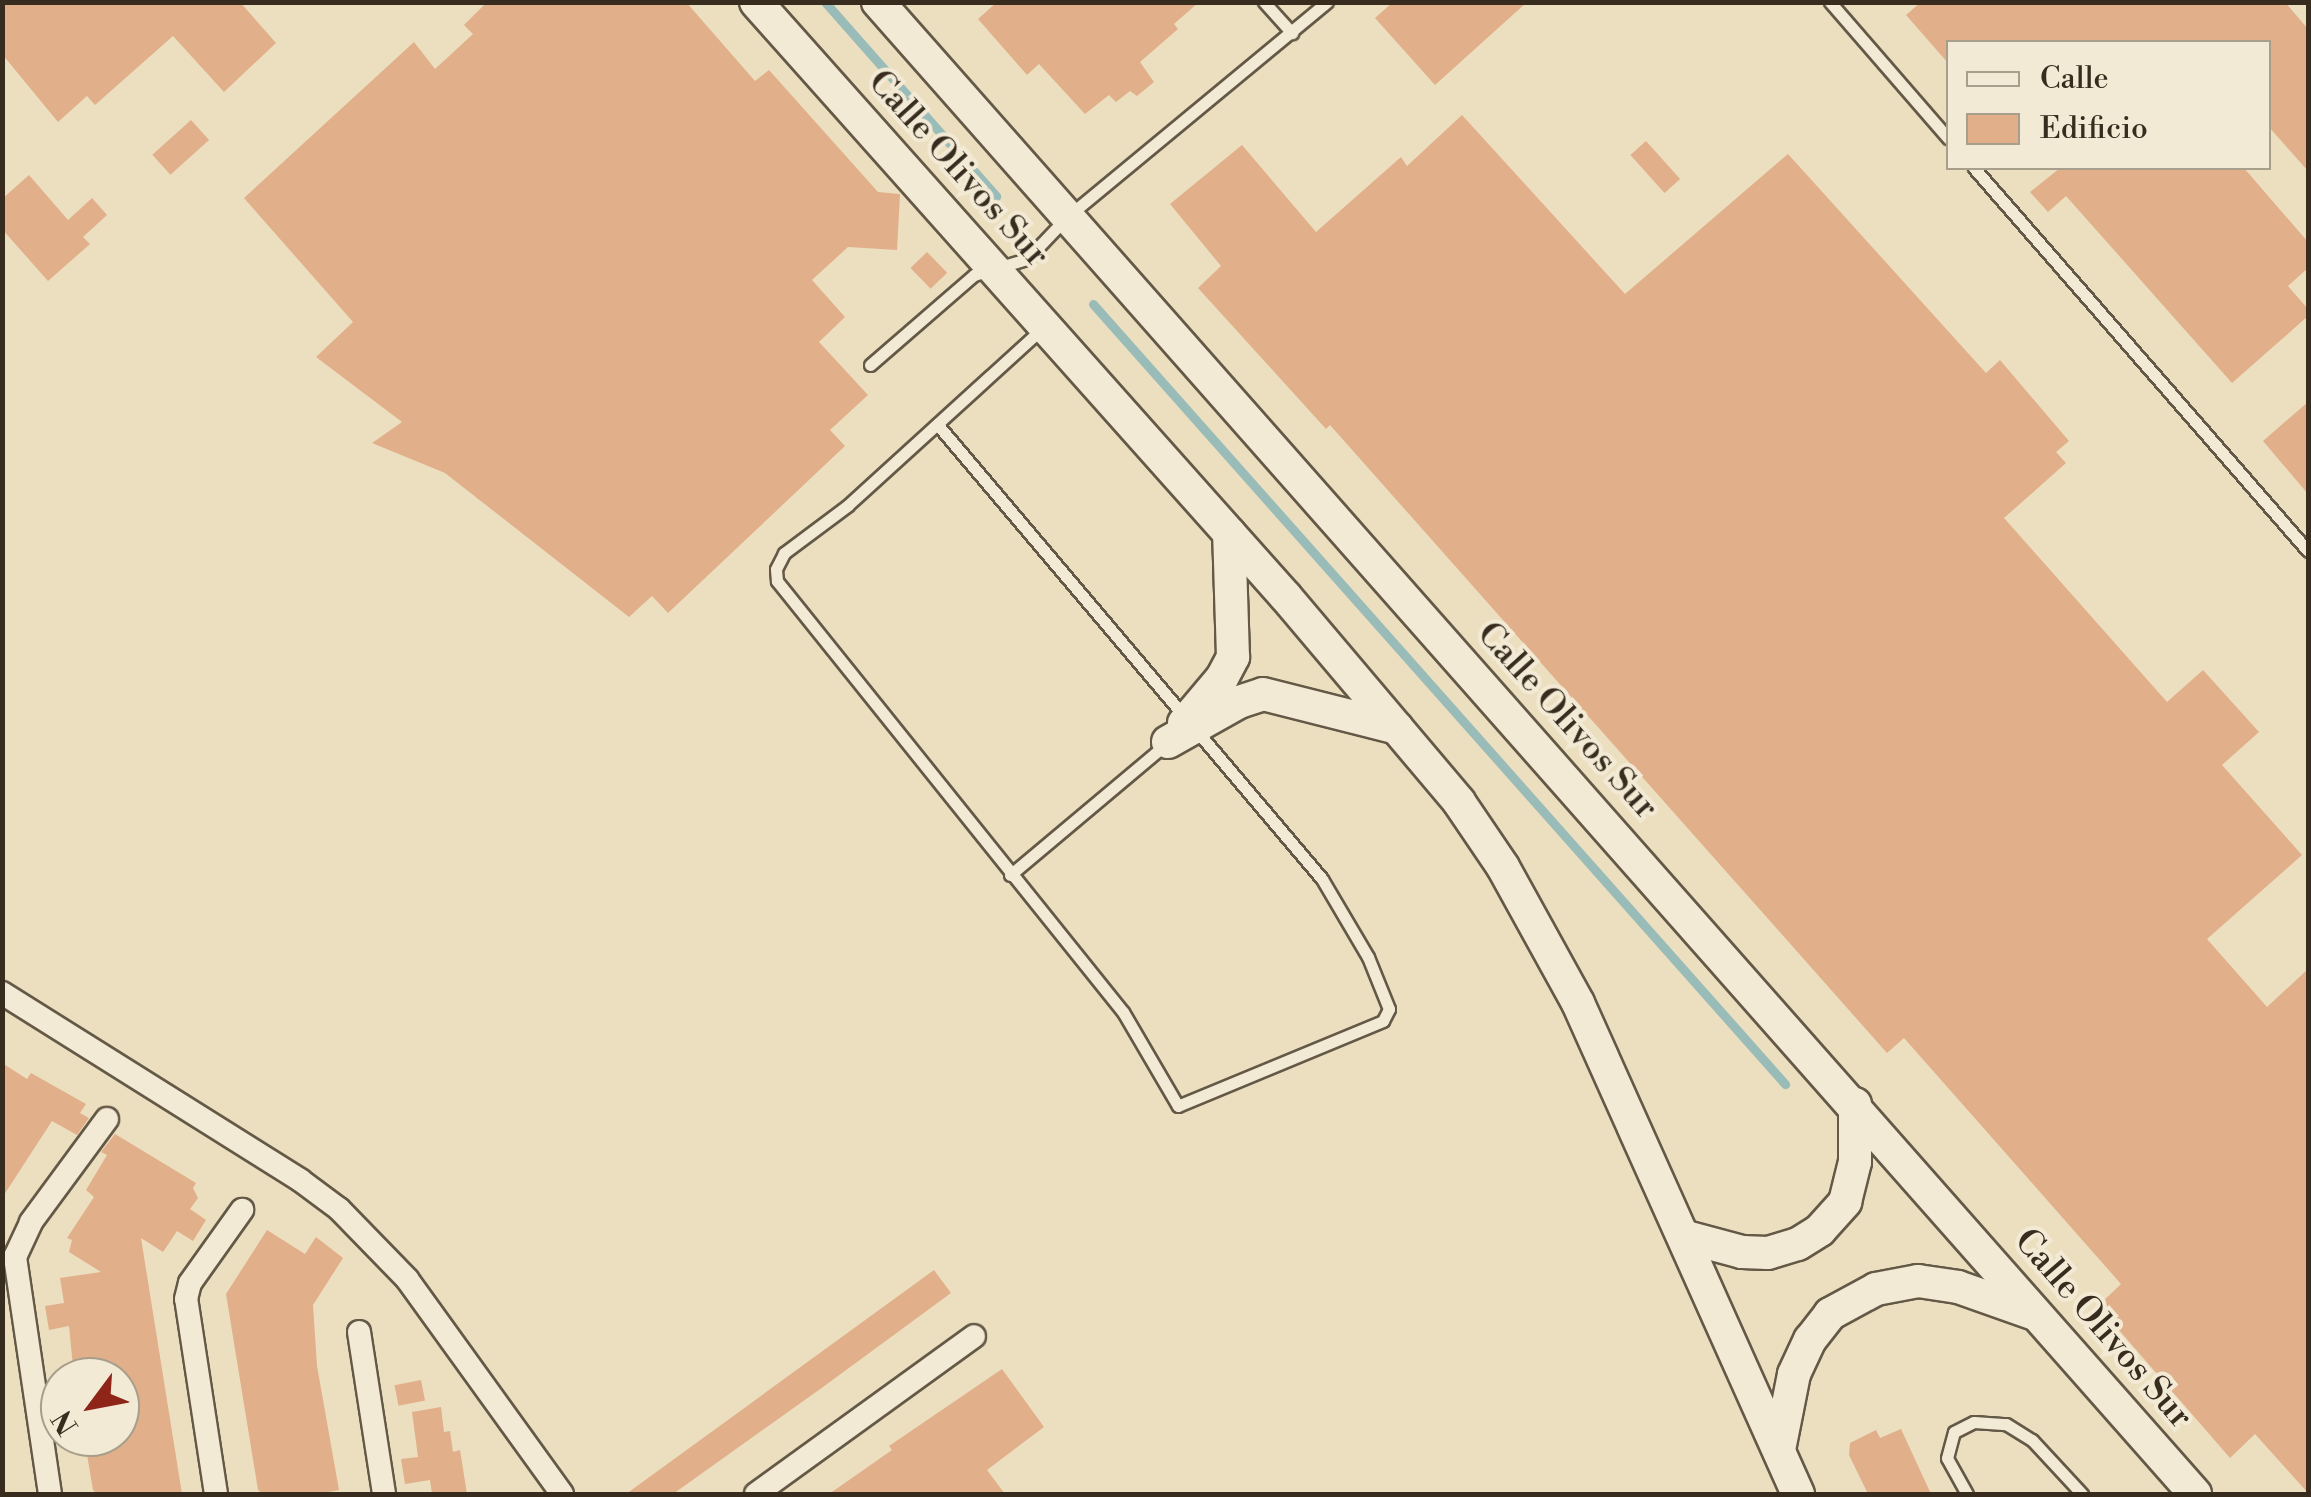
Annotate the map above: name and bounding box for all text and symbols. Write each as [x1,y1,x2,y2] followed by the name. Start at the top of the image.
[1946,40,2271,170] legend
[2040,60,2109,98] text: Calle
[859,62,1057,276] street label: Calle Olivos Sur
[2040,110,2148,148] text: Edificio
[1468,614,1666,828] street label: Calle Olivos Sur
[2005,1221,2201,1437] street label: Calle Olivos Sur
[40,1357,140,1457] north arrow
[45,1403,87,1441] text: N

